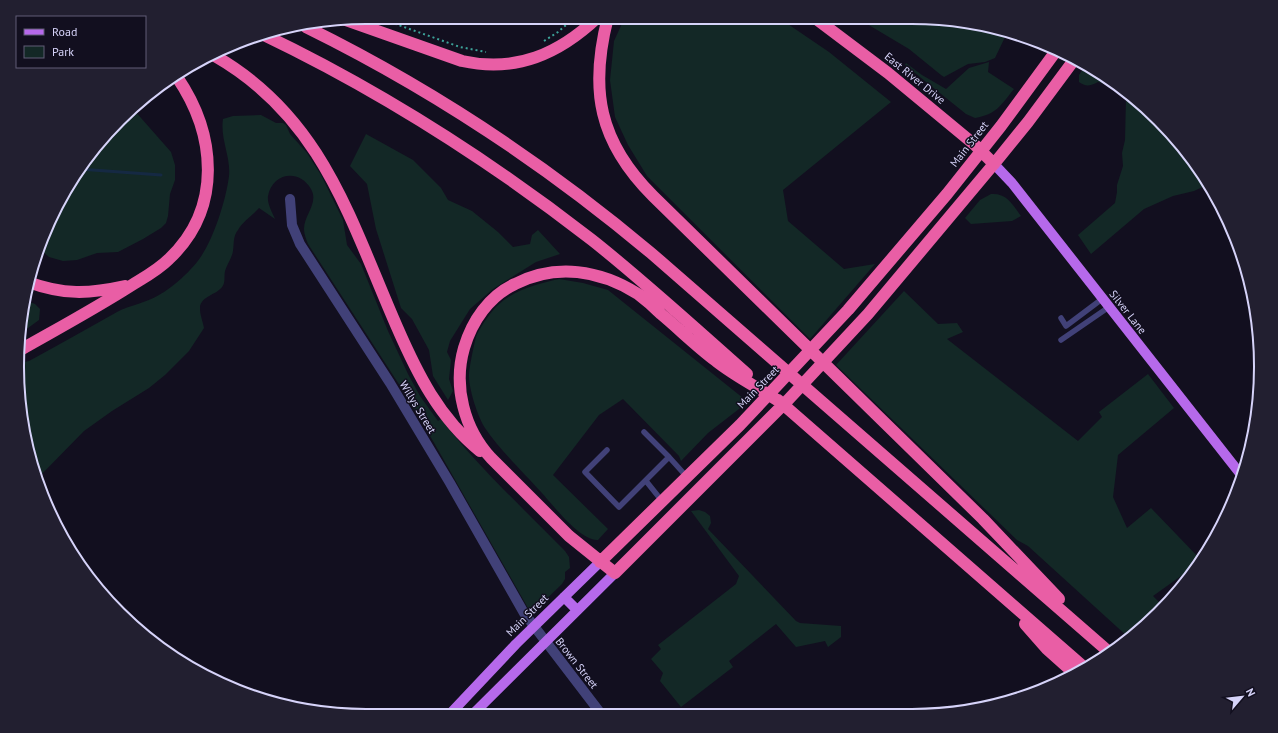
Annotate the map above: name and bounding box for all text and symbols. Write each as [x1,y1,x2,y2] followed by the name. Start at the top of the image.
[16,16,146,68] legend
[52,24,77,39] text: Road
[52,44,74,59] text: Park
[882,49,949,107] street label: East River Drive
[947,118,991,170] street label: Main Street
[1106,287,1150,337] street label: Silver Lane
[734,362,782,411] street label: Main Street
[397,378,439,436] street label: Willys Street
[503,591,551,639] street label: Main Street
[553,635,601,692] street label: Brown Street
[1222,677,1262,717] north arrow
[1243,686,1259,699] text: N

